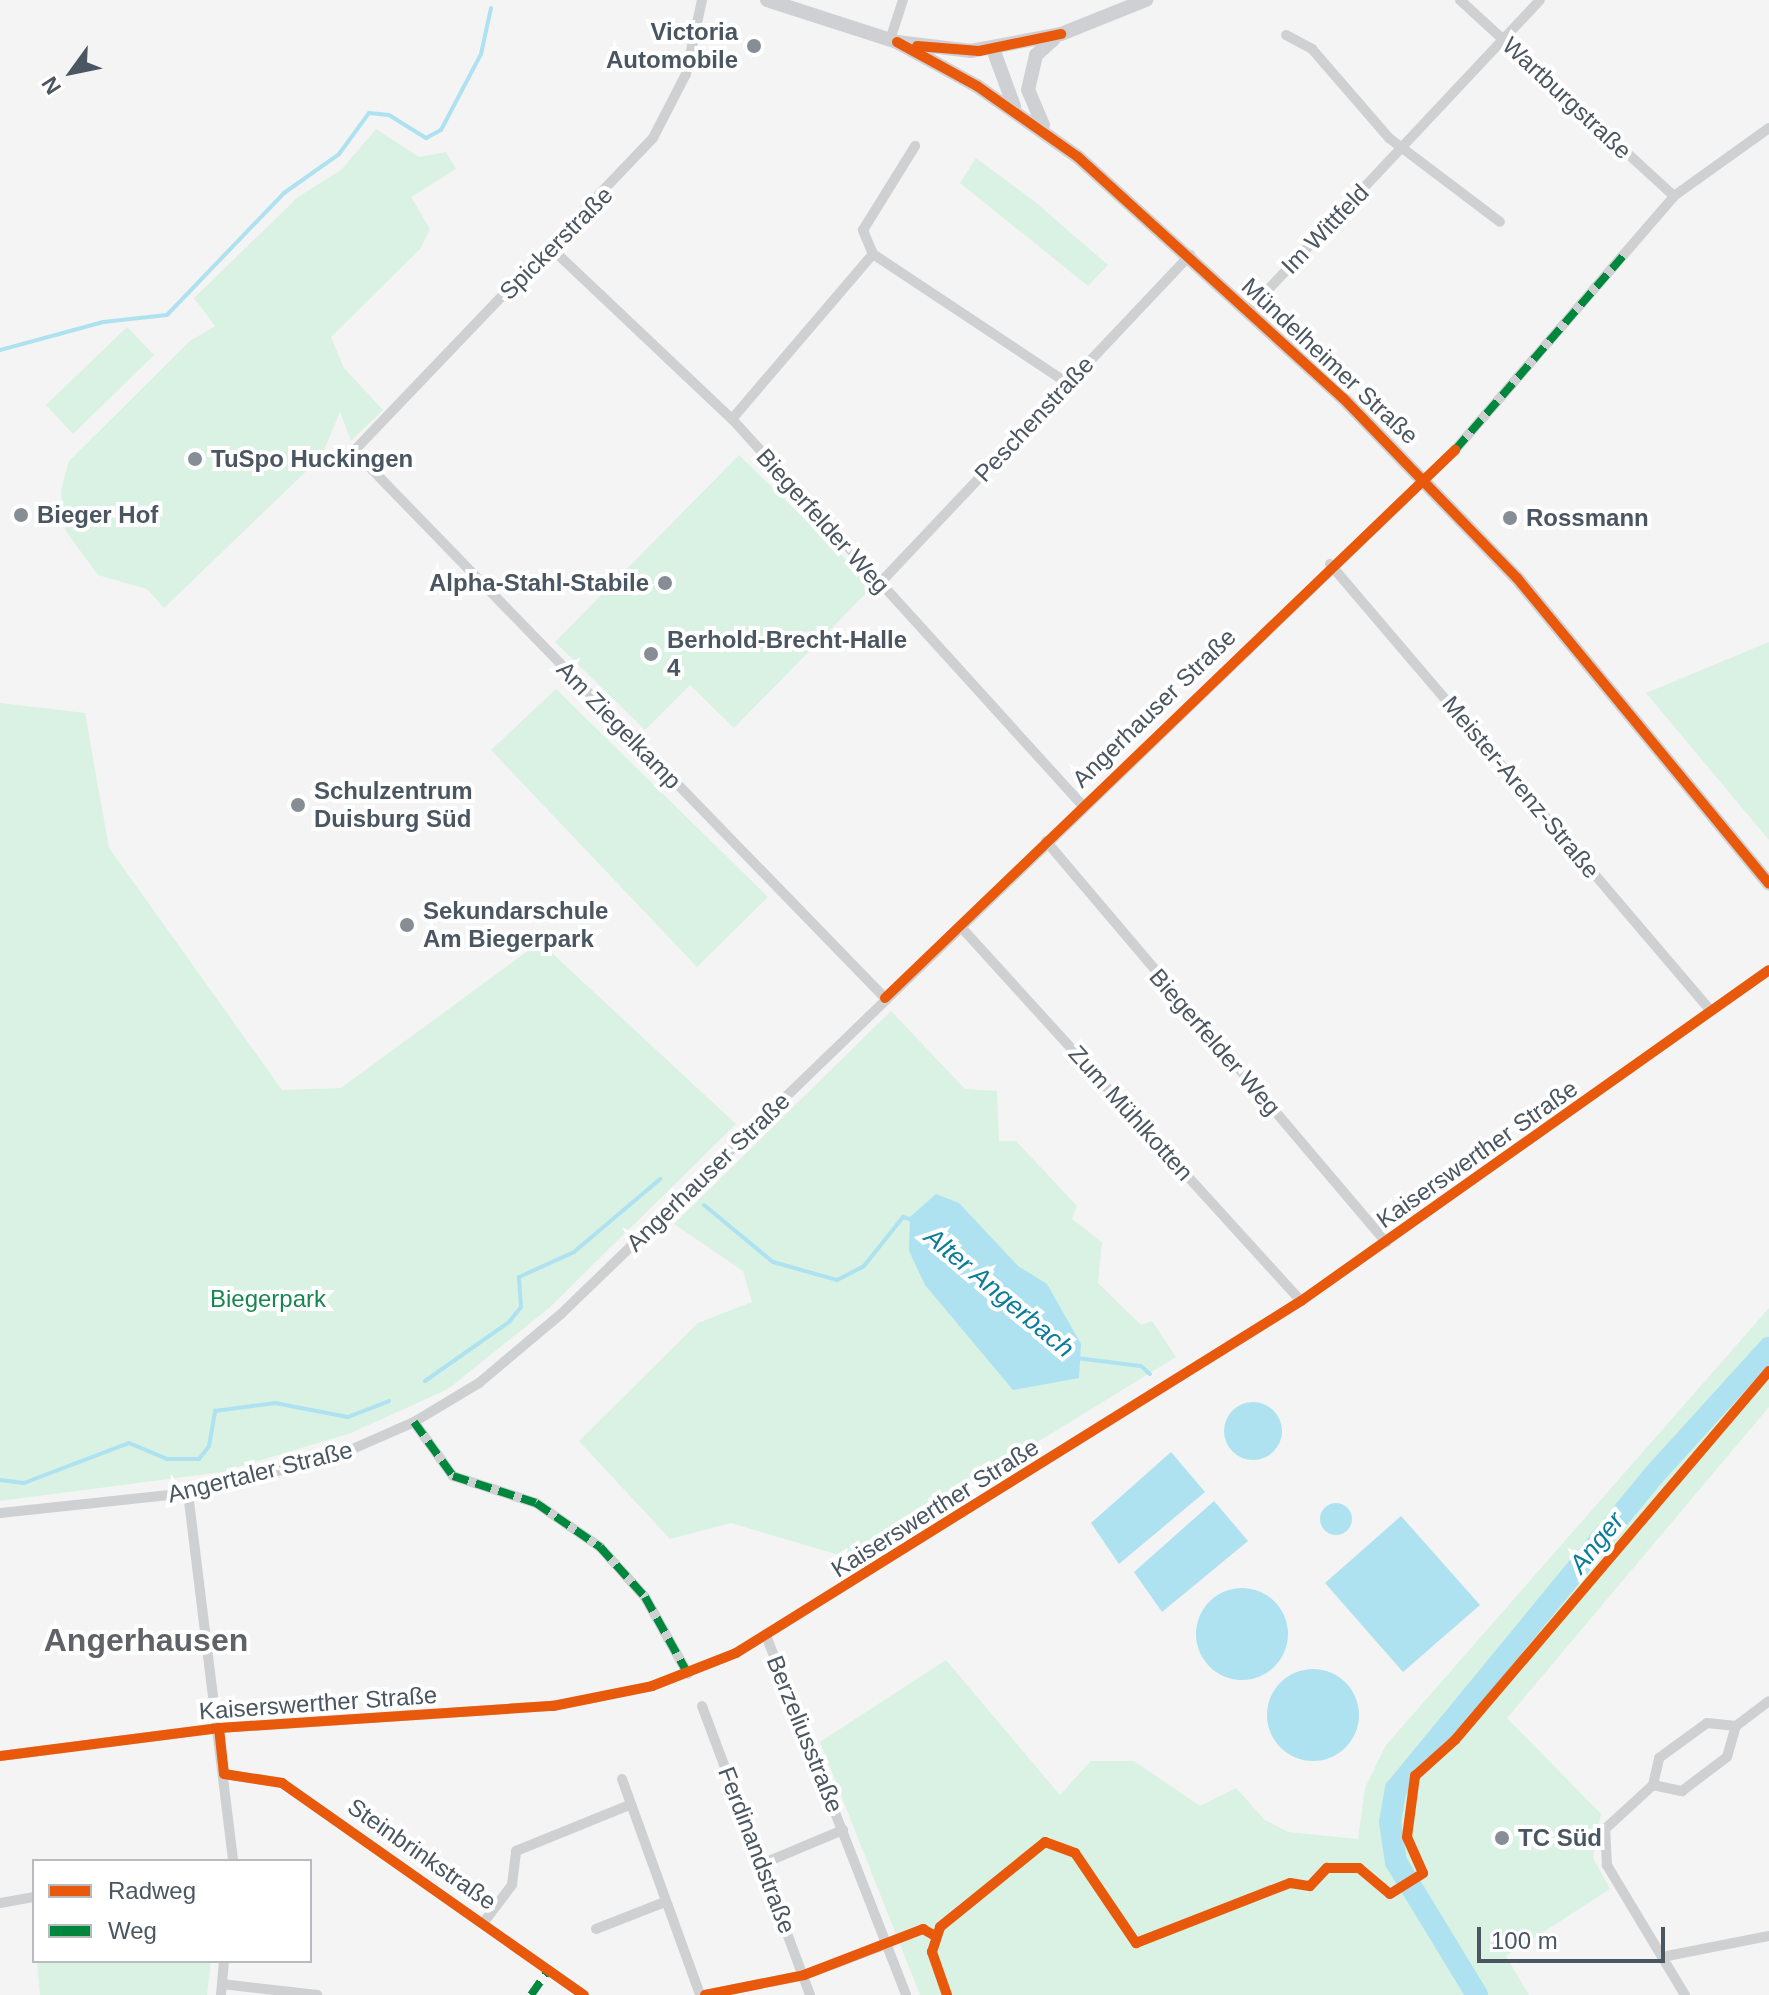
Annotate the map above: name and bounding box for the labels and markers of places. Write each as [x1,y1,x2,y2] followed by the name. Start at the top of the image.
[606,18,738,74] place label: Victoria Automobile
[745,37,763,55] marker: Victoria Automobile
[211,445,413,473] place label: TuSpo Huckingen
[186,450,204,468] marker: TuSpo Huckingen
[37,501,158,529] place label: Bieger Hof
[1526,504,1649,532] place label: Rossmann
[12,506,30,524] marker: Bieger Hof
[1501,509,1519,527] marker: Rossmann
[429,569,649,597] place label: Alpha-Stahl-Stabile
[656,574,674,592] marker: Alpha-Stahl-Stabile
[667,626,907,682] place label: Berhold-Brecht-Halle 4
[642,645,660,663] marker: Berhold-Brecht-Halle 4
[314,777,473,833] place label: Schulzentrum Duisburg Süd
[289,796,307,814] marker: Schulzentrum Duisburg Süd
[423,897,608,953] place label: Sekundarschule Am Biegerpark
[398,916,416,934] marker: Sekundarschule Am Biegerpark
[1518,1824,1602,1852] place label: TC Süd
[1493,1829,1511,1847] marker: TC Süd

